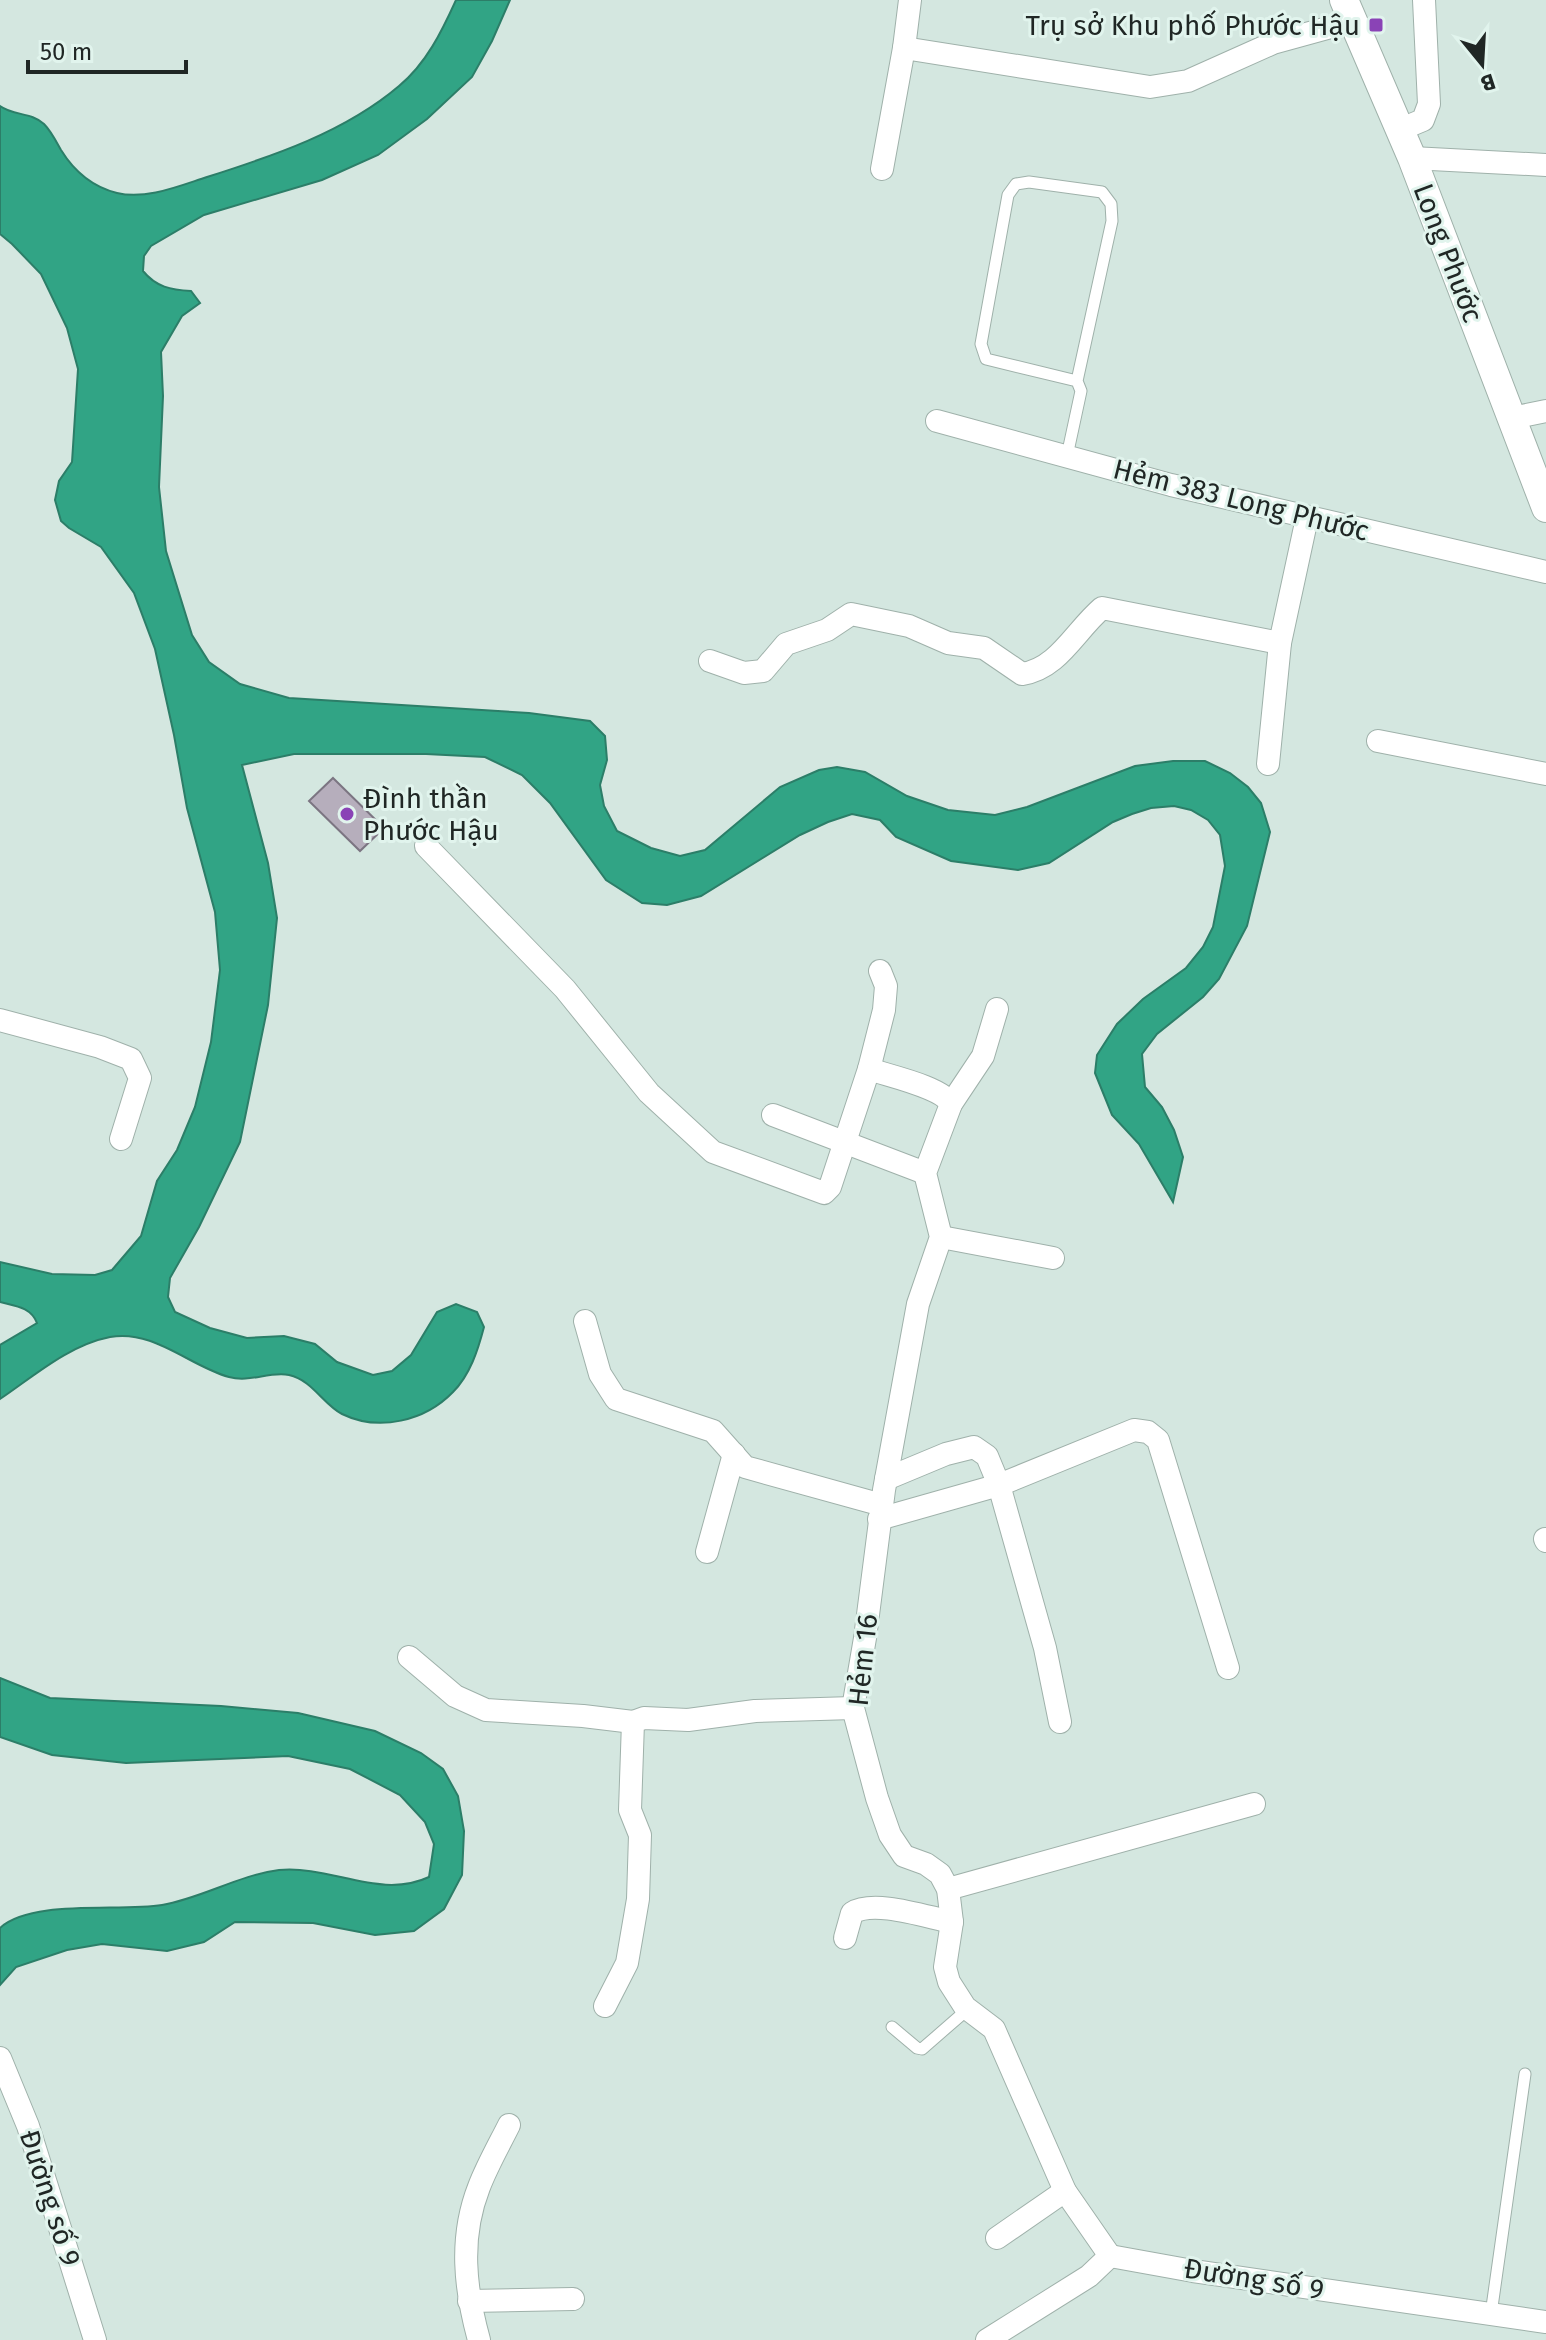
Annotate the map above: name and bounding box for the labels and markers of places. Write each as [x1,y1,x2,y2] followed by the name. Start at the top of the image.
[1025,9,1360,42] place label: Trụ sở Khu phố Phước Hậu
[1367,16,1385,34] marker: Trụ sở Khu phố Phước Hậu
[363,782,499,847] place label: Đình thần Phước Hậu
[338,805,356,823] marker: Đình thần Phước Hậu

